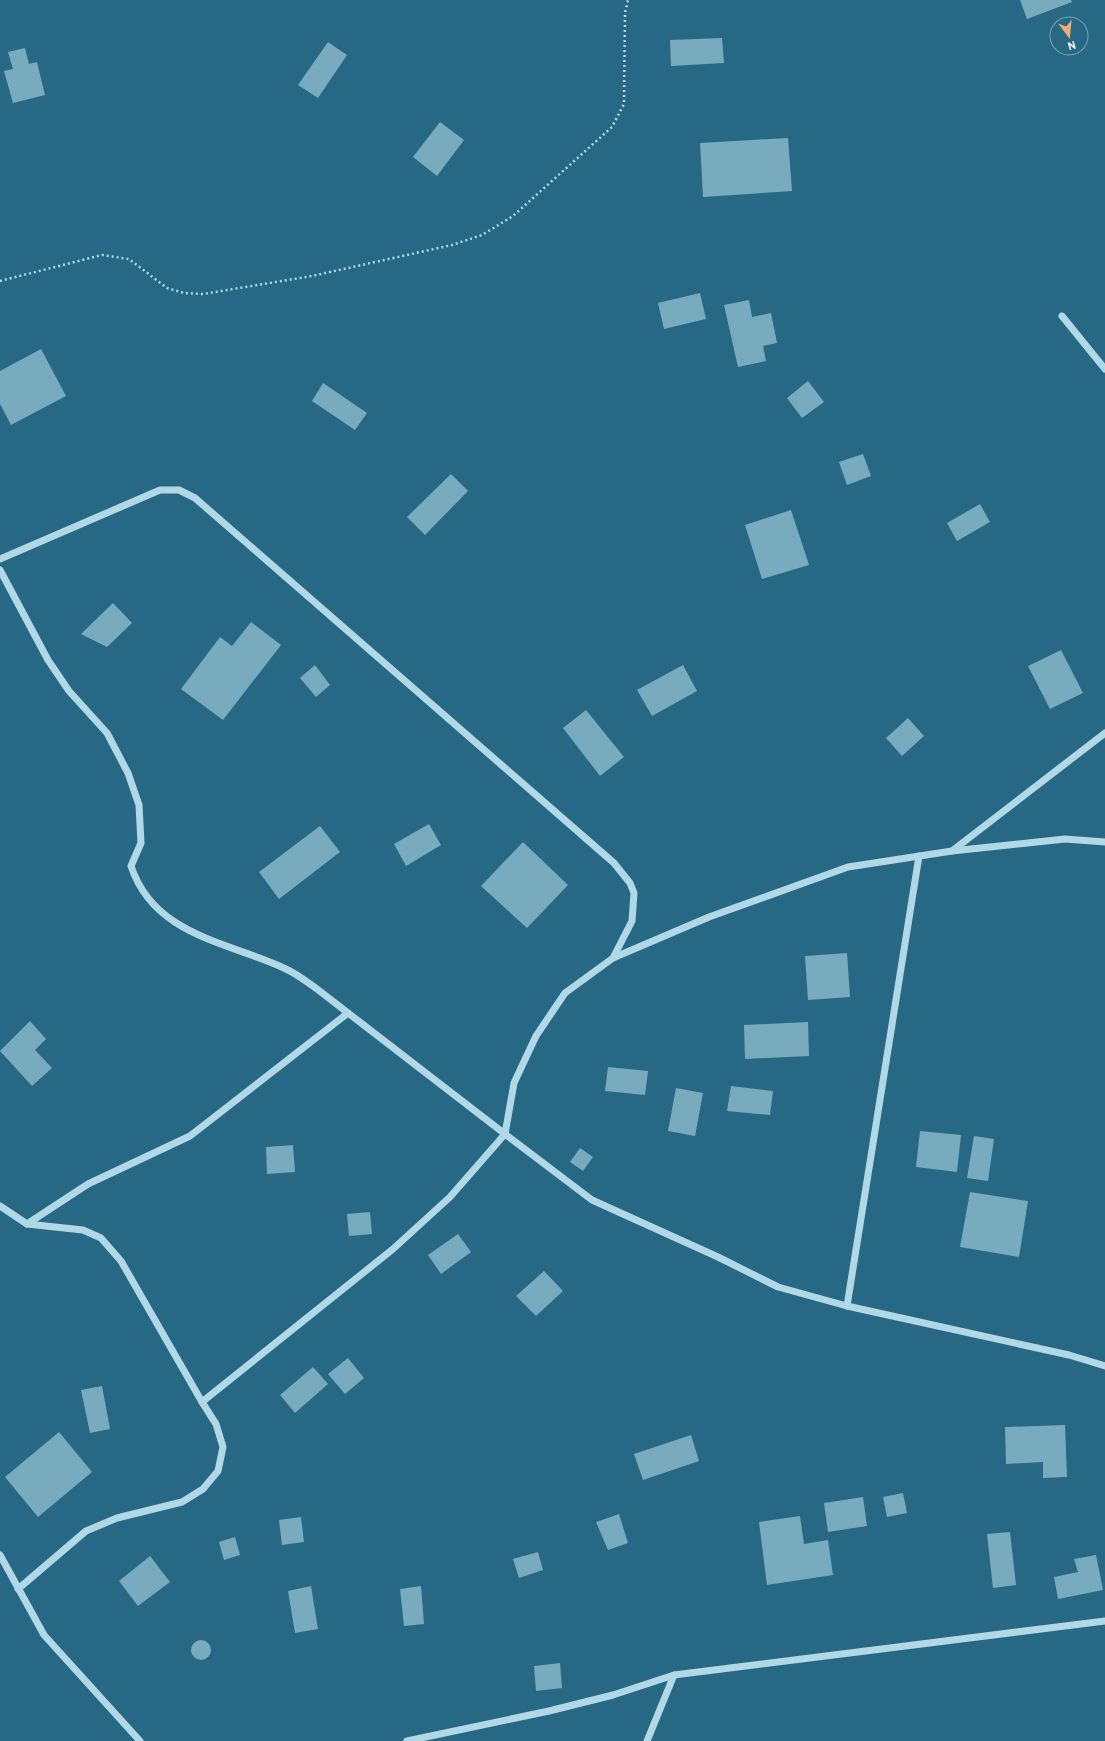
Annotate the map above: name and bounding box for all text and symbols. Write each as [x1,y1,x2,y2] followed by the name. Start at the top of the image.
[1049,16,1089,56] north arrow
[1066,37,1077,52] text: N

